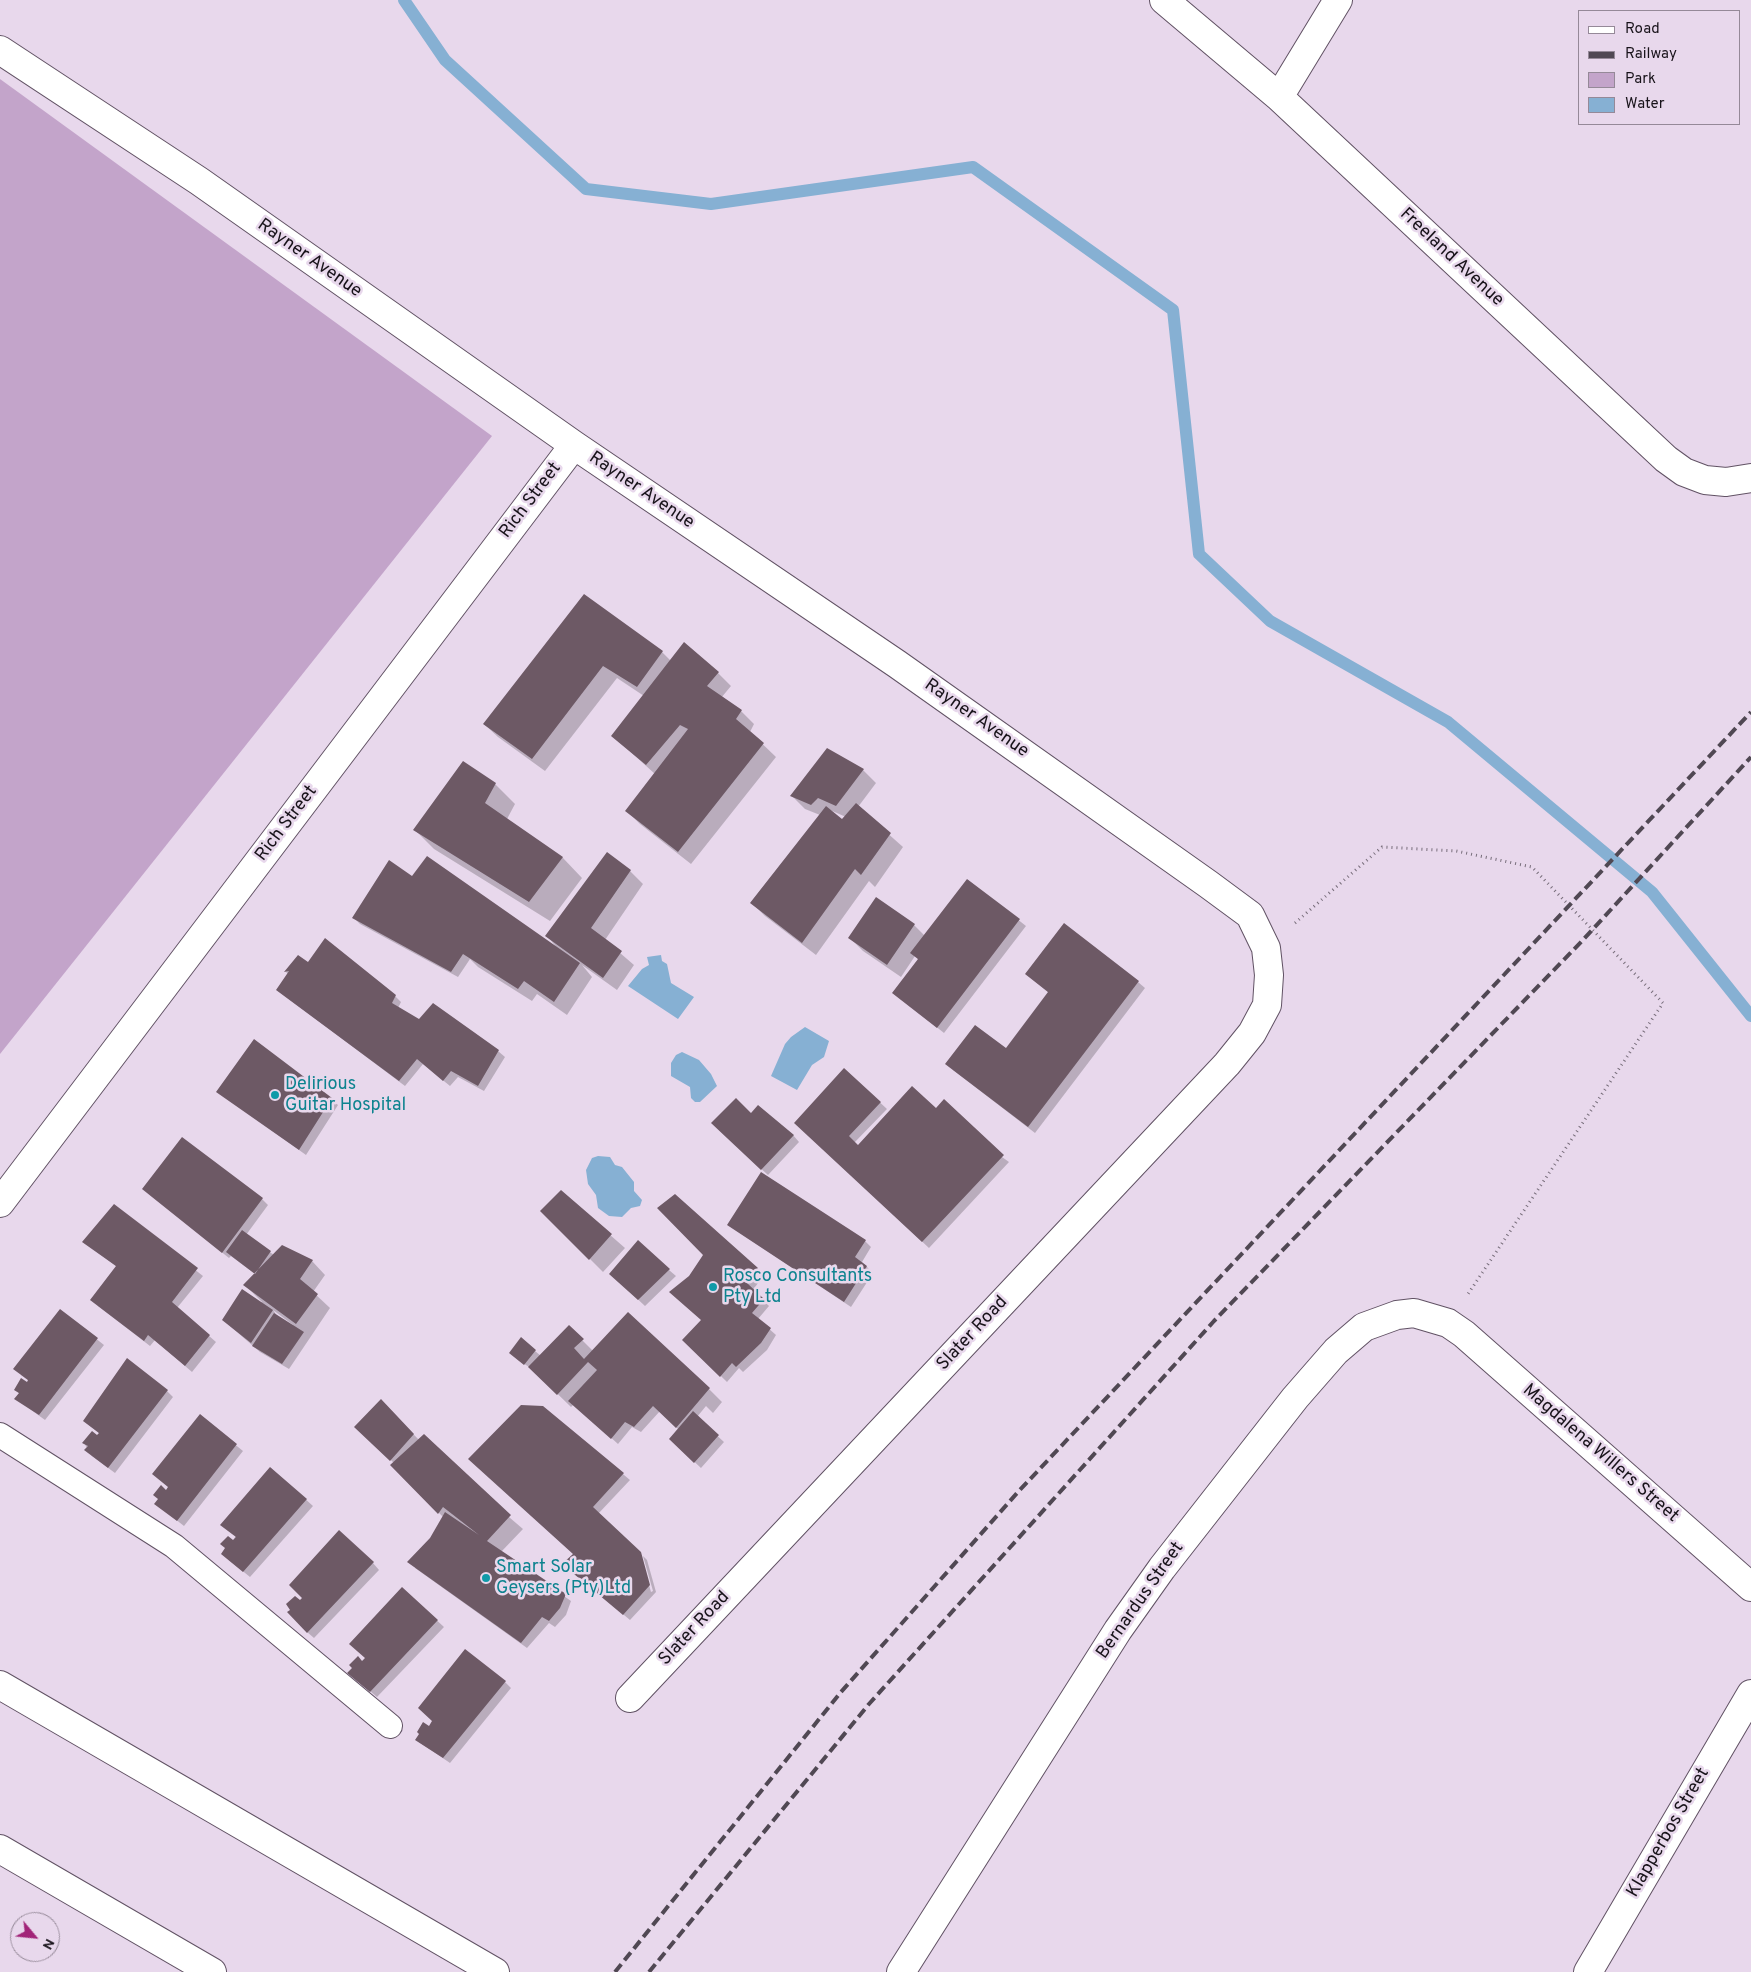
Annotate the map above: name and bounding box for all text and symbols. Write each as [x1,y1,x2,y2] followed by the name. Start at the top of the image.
[1578,10,1741,125] legend
[1625,20,1660,39] text: Road
[1625,45,1677,64] text: Railway
[1625,70,1656,89] text: Park
[1625,95,1664,114] text: Water
[1395,204,1507,312] street label: Freeland Avenue
[253,215,365,303] street label: Rayner Avenue
[584,448,698,534] street label: Rayner Avenue
[495,459,567,543] street label: Rich Street
[920,675,1032,763] street label: Rayner Avenue
[251,782,323,866] street label: Rich Street
[285,1074,406,1116] place label: Delirious Guitar Hospital
[269,1089,281,1101] marker: Delirious Guitar Hospital
[723,1266,872,1308] place label: Rosco Consultants Pty Ltd
[707,1281,719,1293] marker: Rosco Consultants Pty Ltd
[933,1292,1013,1376] street label: Slater Road
[1518,1380,1682,1528] street label: Magdalena Willers Street
[1093,1538,1189,1664] street label: Bernardus Street
[496,1557,631,1600] place label: Smart Solar Geysers (Pty)Ltd
[480,1572,492,1584] marker: Smart Solar Geysers (Pty)Ltd
[655,1587,735,1671] street label: Slater Road
[1623,1764,1715,1902] street label: Klapperbos Street
[10,1912,60,1962] north arrow
[38,1935,58,1952] text: N

